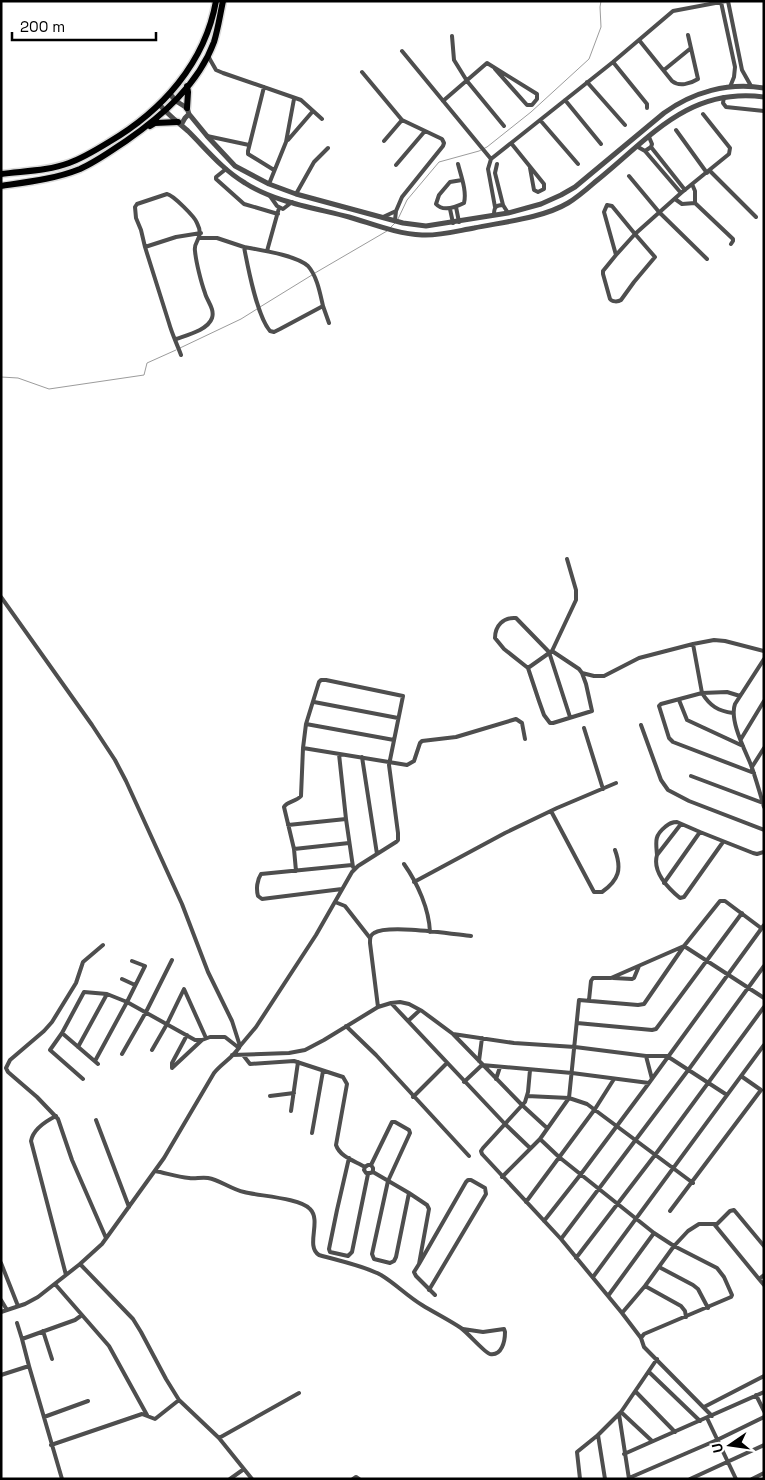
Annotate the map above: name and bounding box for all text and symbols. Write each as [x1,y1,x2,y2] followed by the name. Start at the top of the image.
[12,10,156,42] scale bar
[20,17,65,36] text: 200 m
[705,1420,755,1470] north arrow
[708,1441,727,1455] text: U

